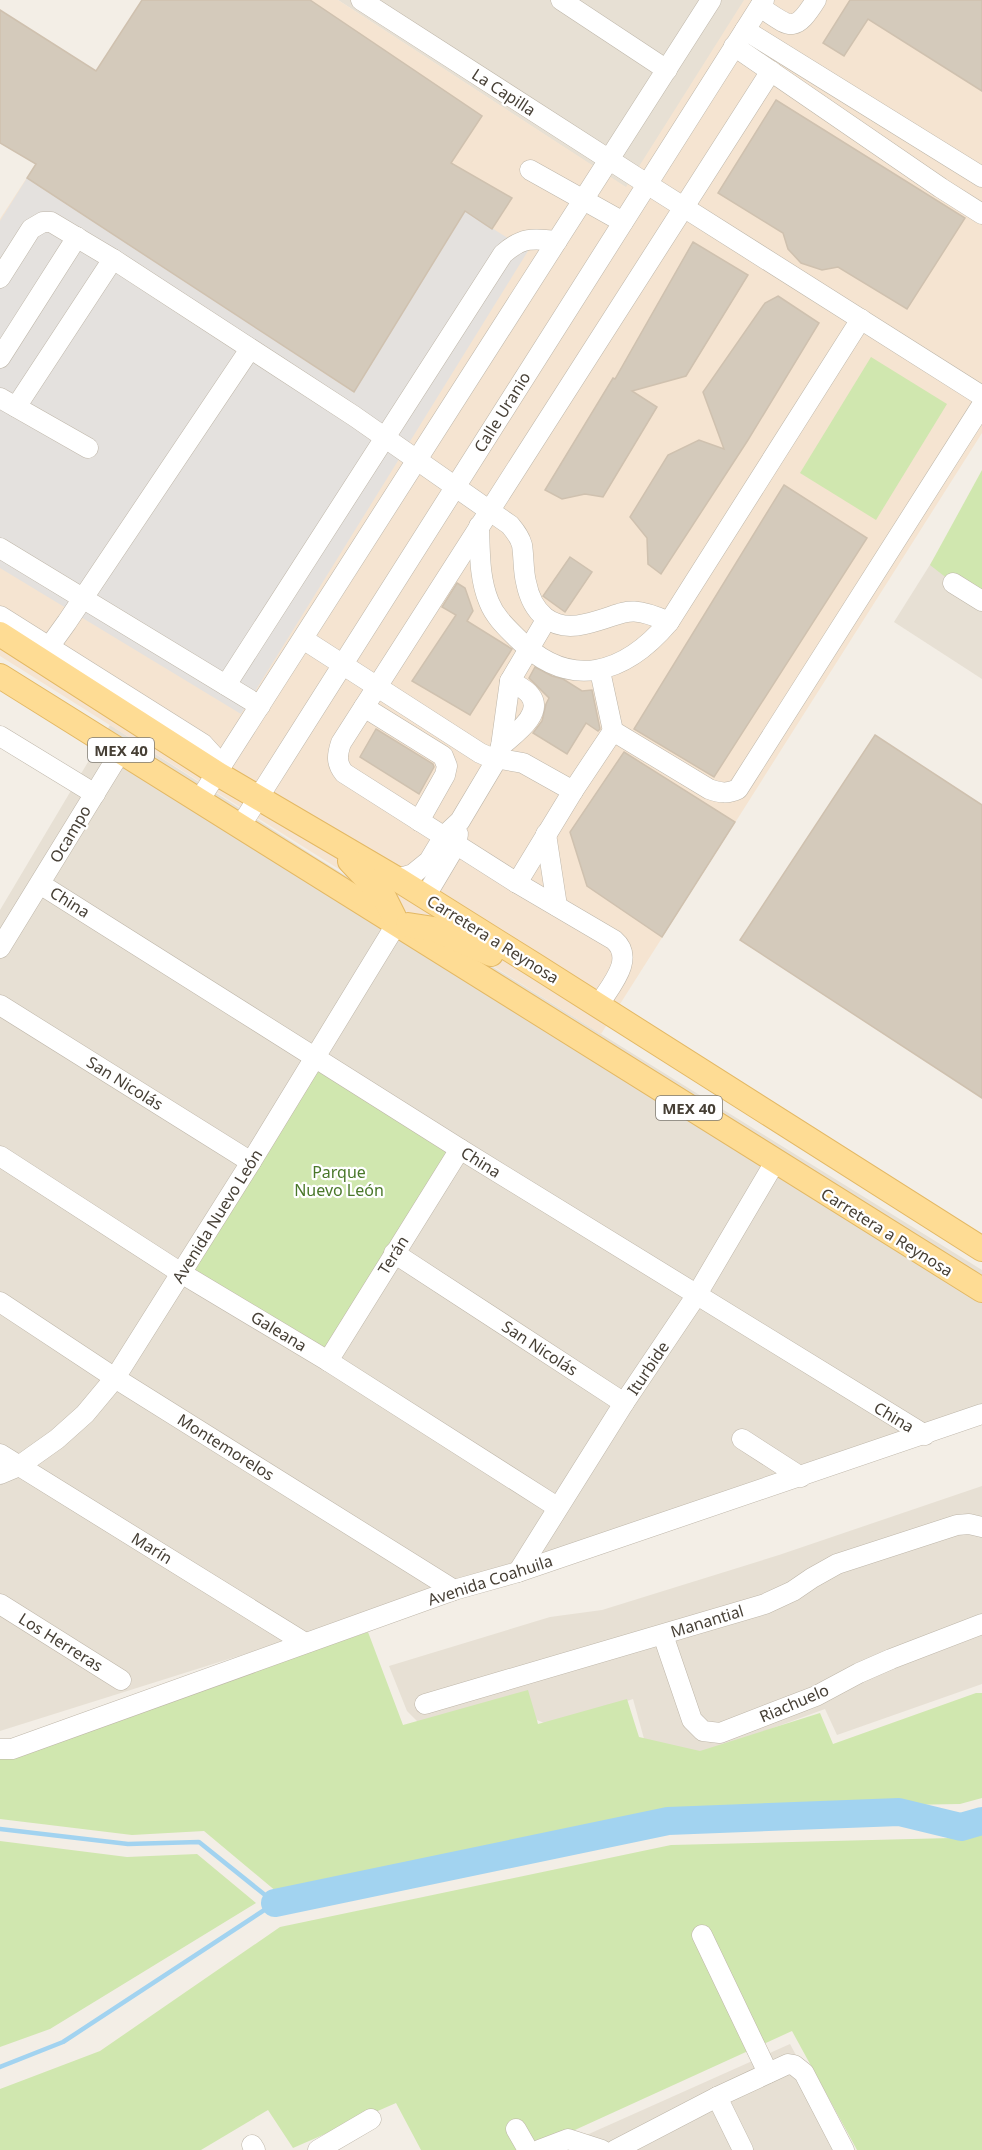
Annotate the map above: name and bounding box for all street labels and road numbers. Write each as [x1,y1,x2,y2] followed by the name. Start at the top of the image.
[468,63,540,121] street label: La Capilla
[469,368,535,456] street label: Calle Uranio
[88,738,154,762] road number: MEX 40
[44,801,96,867] street label: Ocampo
[46,881,94,923] street label: China
[423,890,563,988] street label: Carretera a Reynosa
[83,1051,167,1115] street label: San Nicolás
[656,1096,722,1120] road number: MEX 40
[457,1141,505,1183] street label: China
[167,1145,267,1287] street label: Avenida Nuevo León
[817,1183,957,1281] street label: Carretera a Reynosa
[373,1231,413,1279] street label: Terán
[247,1306,311,1356] street label: Galeana
[498,1315,582,1381] street label: San Nicolás
[622,1337,674,1399] street label: Iturbide
[870,1396,918,1438] street label: China
[173,1408,279,1486] street label: Montemorelos
[127,1527,177,1569] street label: Marín
[425,1549,555,1611] street label: Avenida Coahuila
[668,1599,746,1643] street label: Manantial
[15,1607,107,1677] street label: Los Herreras
[756,1679,832,1727] street label: Riachuelo

